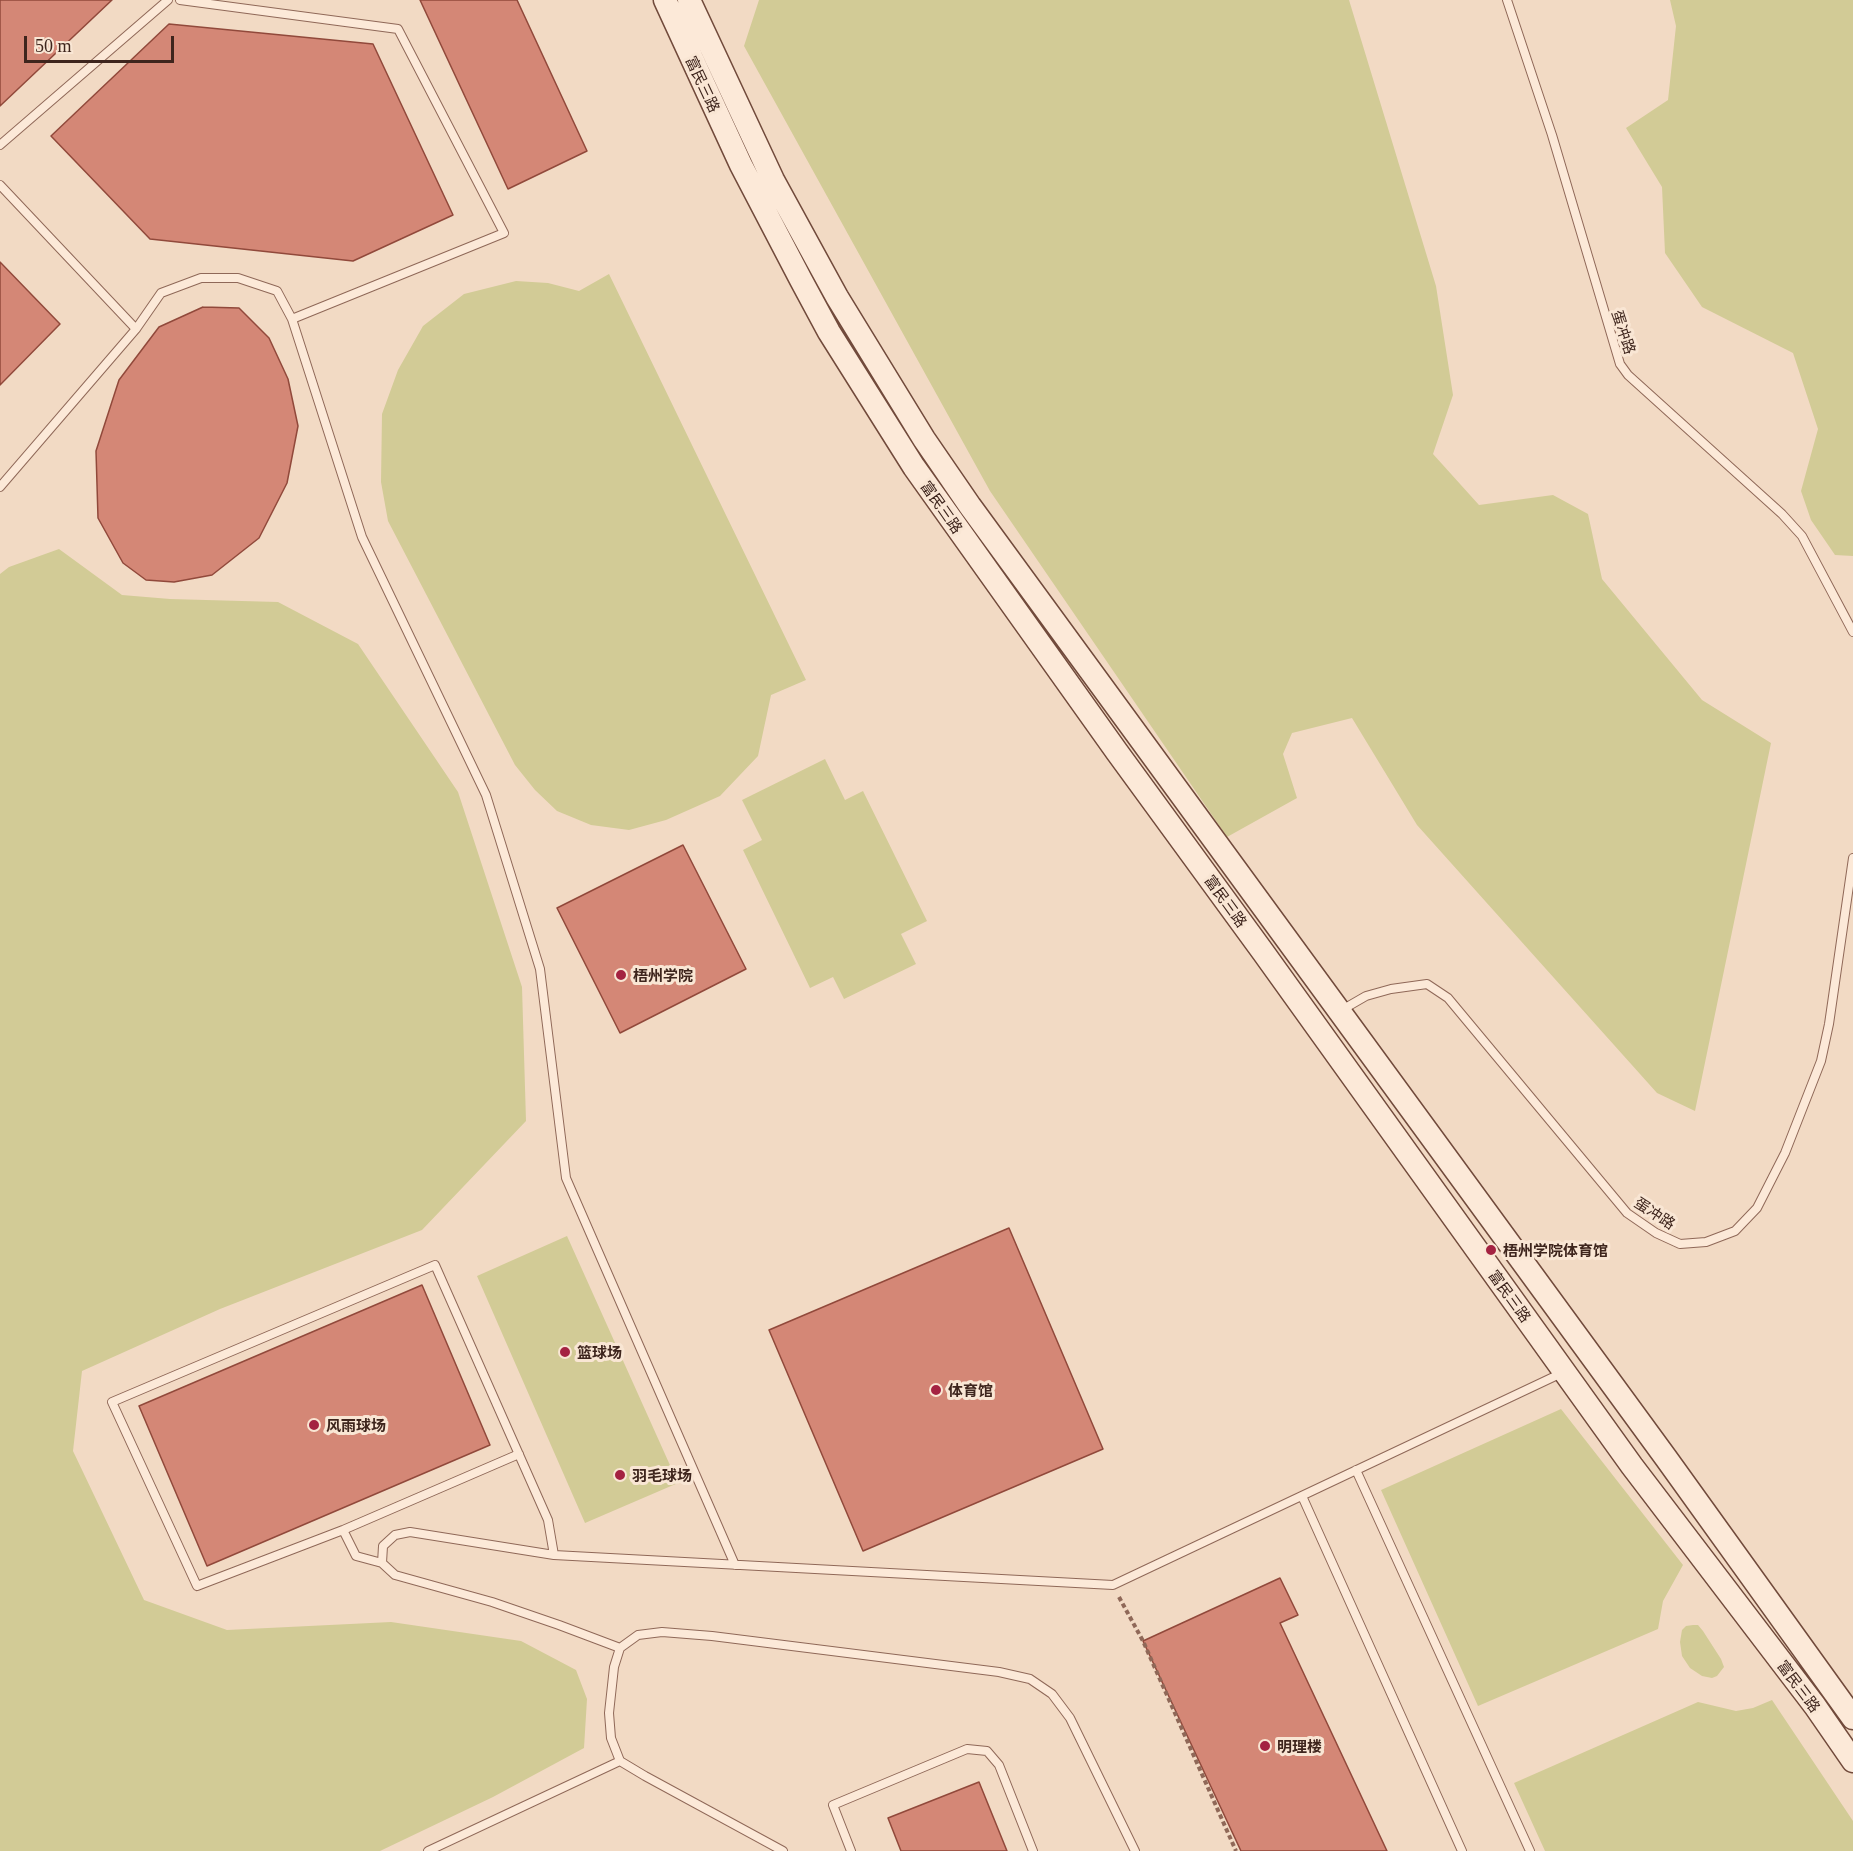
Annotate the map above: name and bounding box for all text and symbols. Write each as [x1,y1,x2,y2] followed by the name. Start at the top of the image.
[27,24,177,62] scale bar
[35,36,72,56] text: 50 m
[682,53,724,115] street label: 富民三路
[1608,308,1640,356] street label: 蛋冲路
[917,477,967,537] street label: 富民三路
[1201,871,1251,931] street label: 富民三路
[633,966,693,984] place label: 梧州学院
[614,968,628,982] marker: 梧州学院
[1631,1193,1679,1233] street label: 蛋冲路
[1503,1241,1608,1259] place label: 梧州学院体育馆
[1484,1243,1498,1257] marker: 梧州学院体育馆
[1485,1266,1535,1326] street label: 富民三路
[577,1343,622,1361] place label: 篮球场
[558,1345,572,1359] marker: 篮球场
[948,1381,993,1399] place label: 体育馆
[929,1383,943,1397] marker: 体育馆
[326,1416,386,1434] place label: 风雨球场
[307,1418,321,1432] marker: 风雨球场
[632,1466,692,1484] place label: 羽毛球场
[613,1468,627,1482] marker: 羽毛球场
[1774,1657,1824,1715] street label: 富民三路
[1277,1737,1322,1755] place label: 明理楼
[1258,1739,1272,1753] marker: 明理楼

